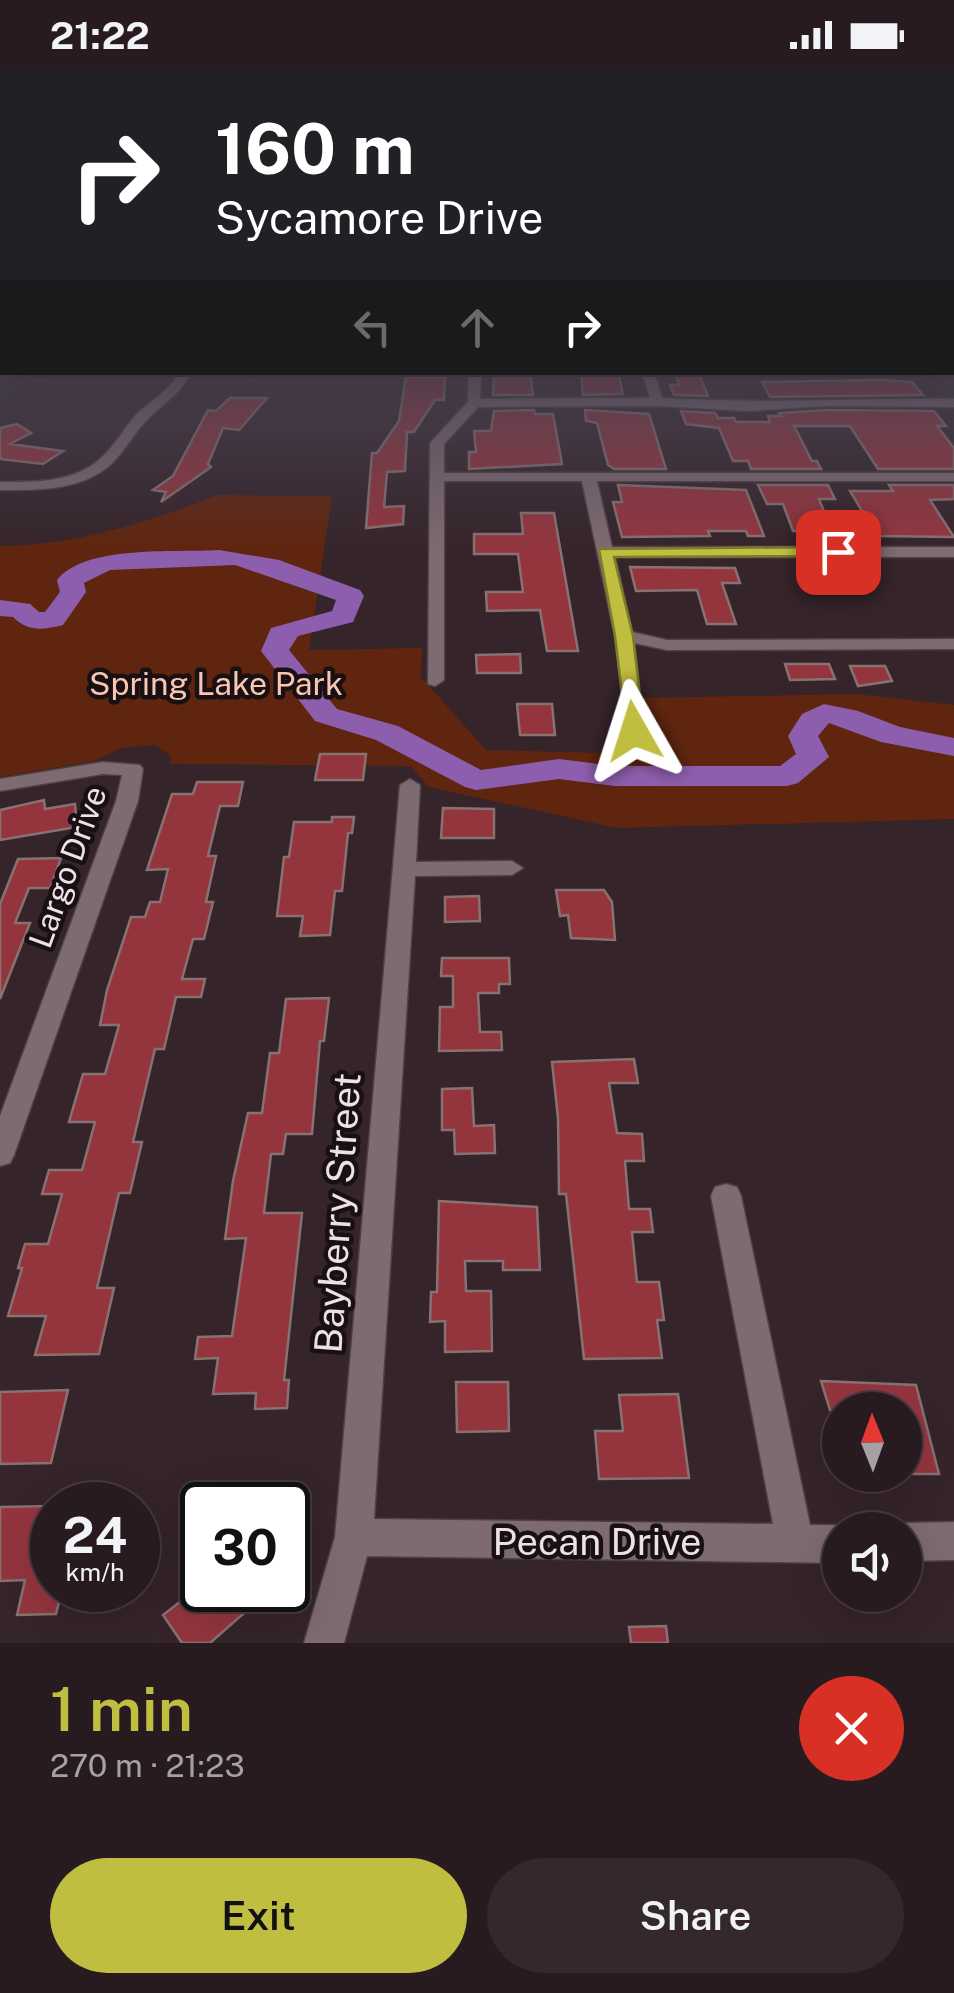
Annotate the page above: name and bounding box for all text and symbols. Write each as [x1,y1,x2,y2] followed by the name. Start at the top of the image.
[50,13,150,58] text: 21:22
[215,107,415,190] text: 160 m
[50,110,180,240] icon: right
[215,191,544,244] text: Sycamore Drive
[345,300,400,355] icon: left
[450,300,505,355] icon: ahead
[555,300,610,355] icon: right
[796,510,881,595] pin
[811,525,866,580] icon: arrive
[89,665,343,702] park label: Spring Lake Park
[582,679,686,783] position arrow
[21,781,114,953] street label: Largo Drive
[305,1071,370,1355] street label: Bayberry Street
[822,1392,922,1492] north arrow
[822,1392,922,1612] map controls
[180,1482,310,1612] speed limit sign: 30
[63,1505,127,1564] text: 24
[822,1512,922,1612] button: sound
[493,1519,701,1564] street label: Pecan Drive
[66,1557,124,1587] text: km/h
[50,1674,193,1745] text: 1 min
[799,1676,904,1781] button: close
[50,1747,245,1784] text: 270 m · 21:23
[50,1858,467,1973] button: Exit
[487,1858,904,1973] button: Share

